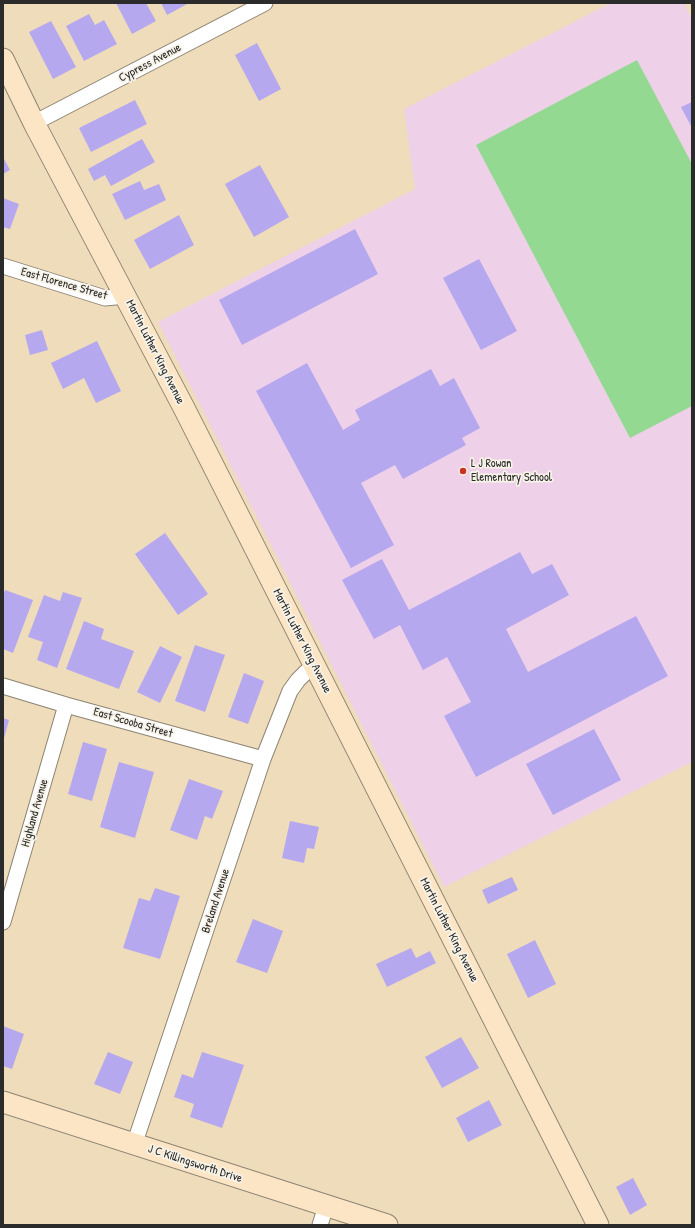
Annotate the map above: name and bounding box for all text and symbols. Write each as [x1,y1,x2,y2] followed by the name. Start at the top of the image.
[116,41,184,85] street label: Cypress Avenue
[19,265,109,303] street label: East Florence Street
[122,298,188,406] street label: Martin Luther King Avenue
[471,457,552,485] place label: L J Rowan Elementary School
[458,466,468,476] marker: L J Rowan Elementary School
[269,587,335,695] street label: Martin Luther King Avenue
[92,705,174,741] street label: East Scooba Street
[18,777,52,849] street label: Highland Avenue
[199,867,233,935] street label: Breland Avenue
[416,876,482,984] street label: Martin Luther King Avenue
[146,1142,244,1186] street label: J C Killingsworth Drive

